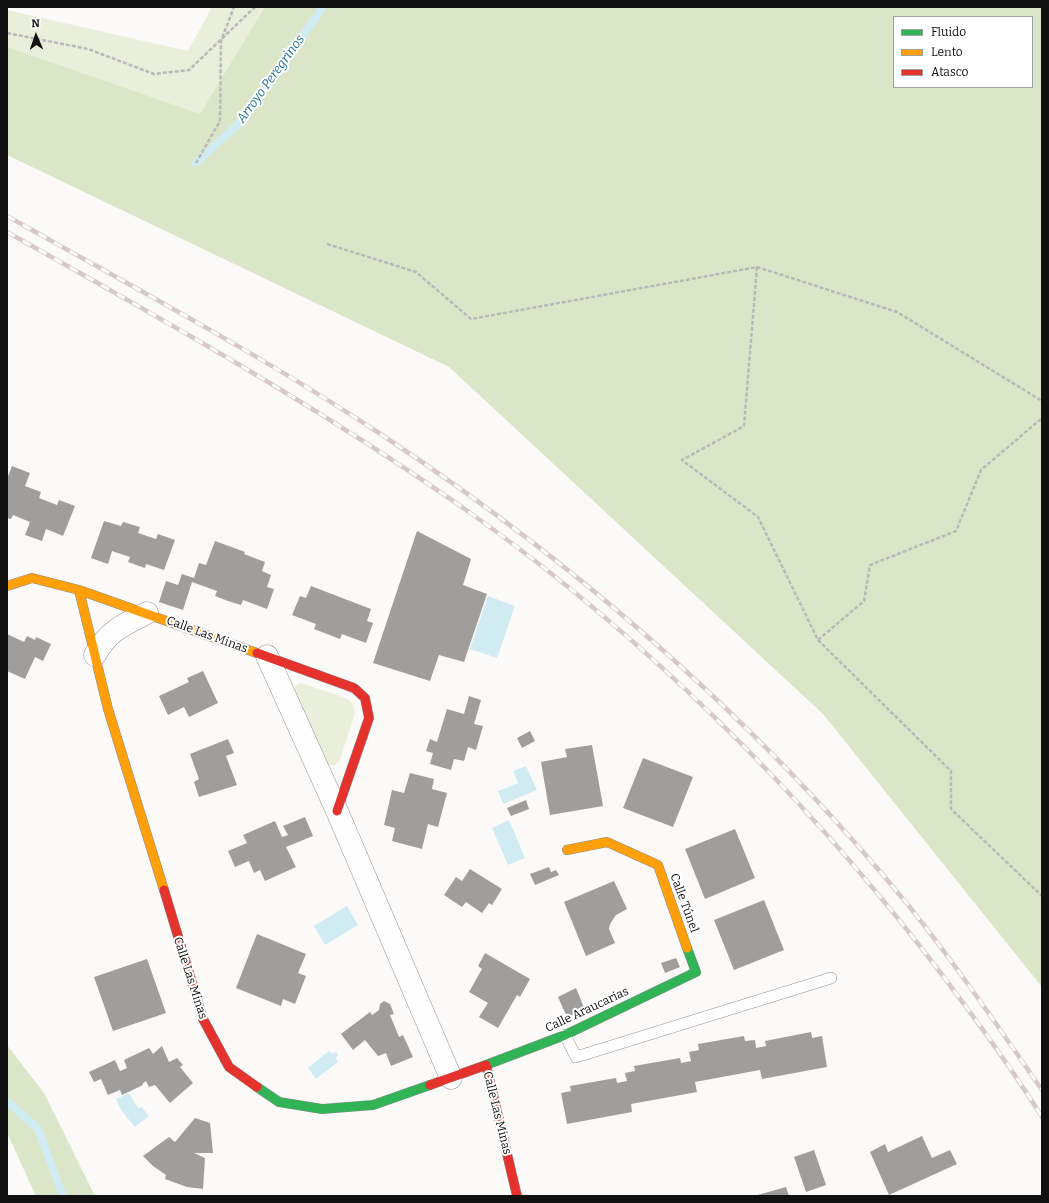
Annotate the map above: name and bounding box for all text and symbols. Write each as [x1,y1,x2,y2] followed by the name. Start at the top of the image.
[16,16,56,56] north arrow
[893,16,1033,88] legend
[31,17,40,30] text: N
[931,25,966,39] text: Fluido
[234,32,308,126] water label: Arroyo Peregrinos
[931,45,963,59] text: Lento
[931,65,969,79] text: Atasco
[164,614,250,656] street label: Calle Las Minas
[667,872,701,934] street label: Calle Túnel
[170,935,210,1021] street label: Calle Las Minas
[543,984,631,1036] street label: Calle Araucarias
[480,1070,514,1156] street label: Calle Las Minas

